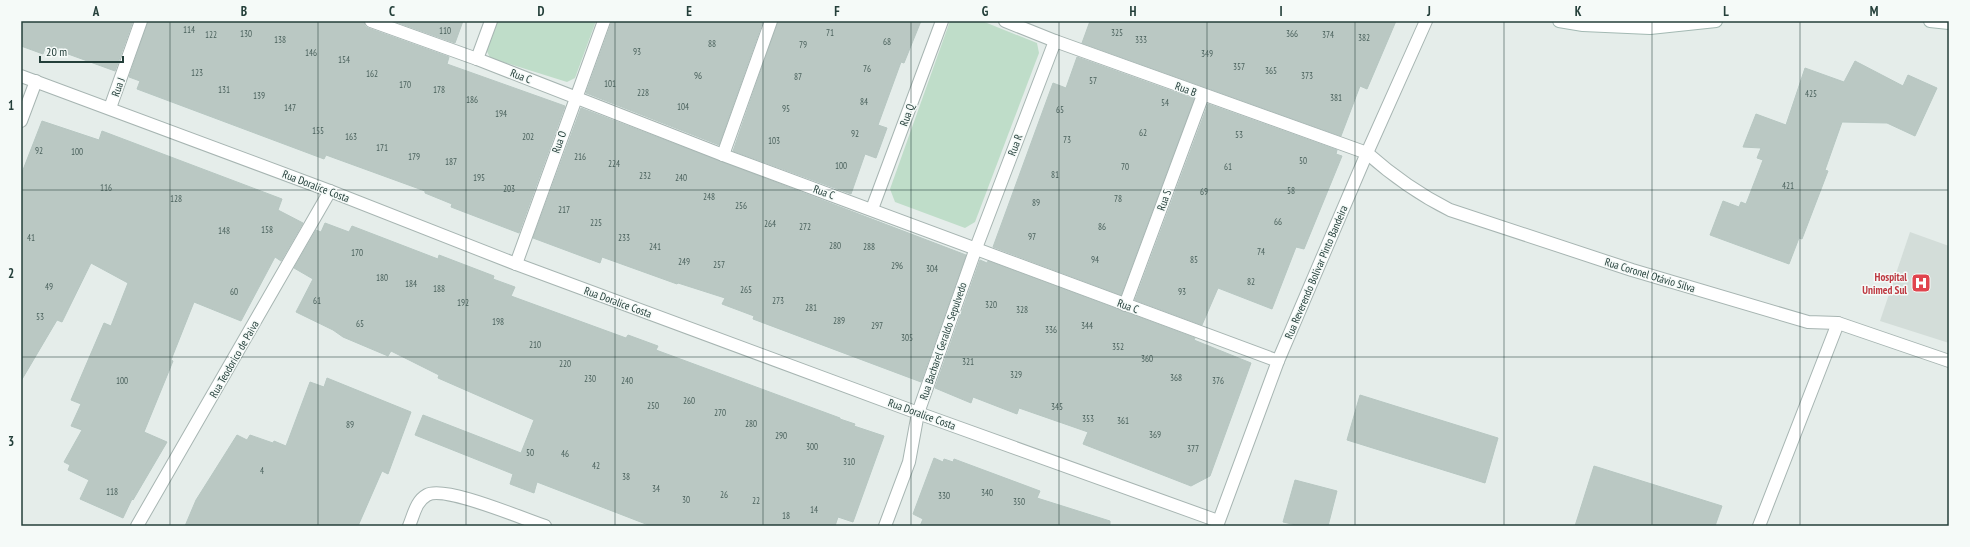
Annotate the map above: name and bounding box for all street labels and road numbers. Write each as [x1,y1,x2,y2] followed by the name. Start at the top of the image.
[508,66,534,86] street label: Rua C
[108,75,128,99] street label: Rua J
[1173,79,1199,99] street label: Rua B
[897,101,918,128] street label: Rua Q
[549,129,569,155] street label: Rua O
[1005,132,1025,158] street label: Rua R
[280,167,352,205] street label: Rua Doralice Costa
[811,182,837,202] street label: Rua C
[1154,187,1174,212] street label: Rua S
[1281,203,1351,341] street label: Rua Reverendo Bolivar Pinto Bandeira
[1603,255,1697,295] street label: Rua Coronel Otávio Silva
[916,280,970,402] street label: Rua Bacharel Geraldo Sepulvedo
[582,283,654,321] street label: Rua Doralice Costa
[1115,296,1141,316] street label: Rua C
[206,318,262,400] street label: Rua Teodorico de Paiva
[886,395,958,433] street label: Rua Doralice Costa

